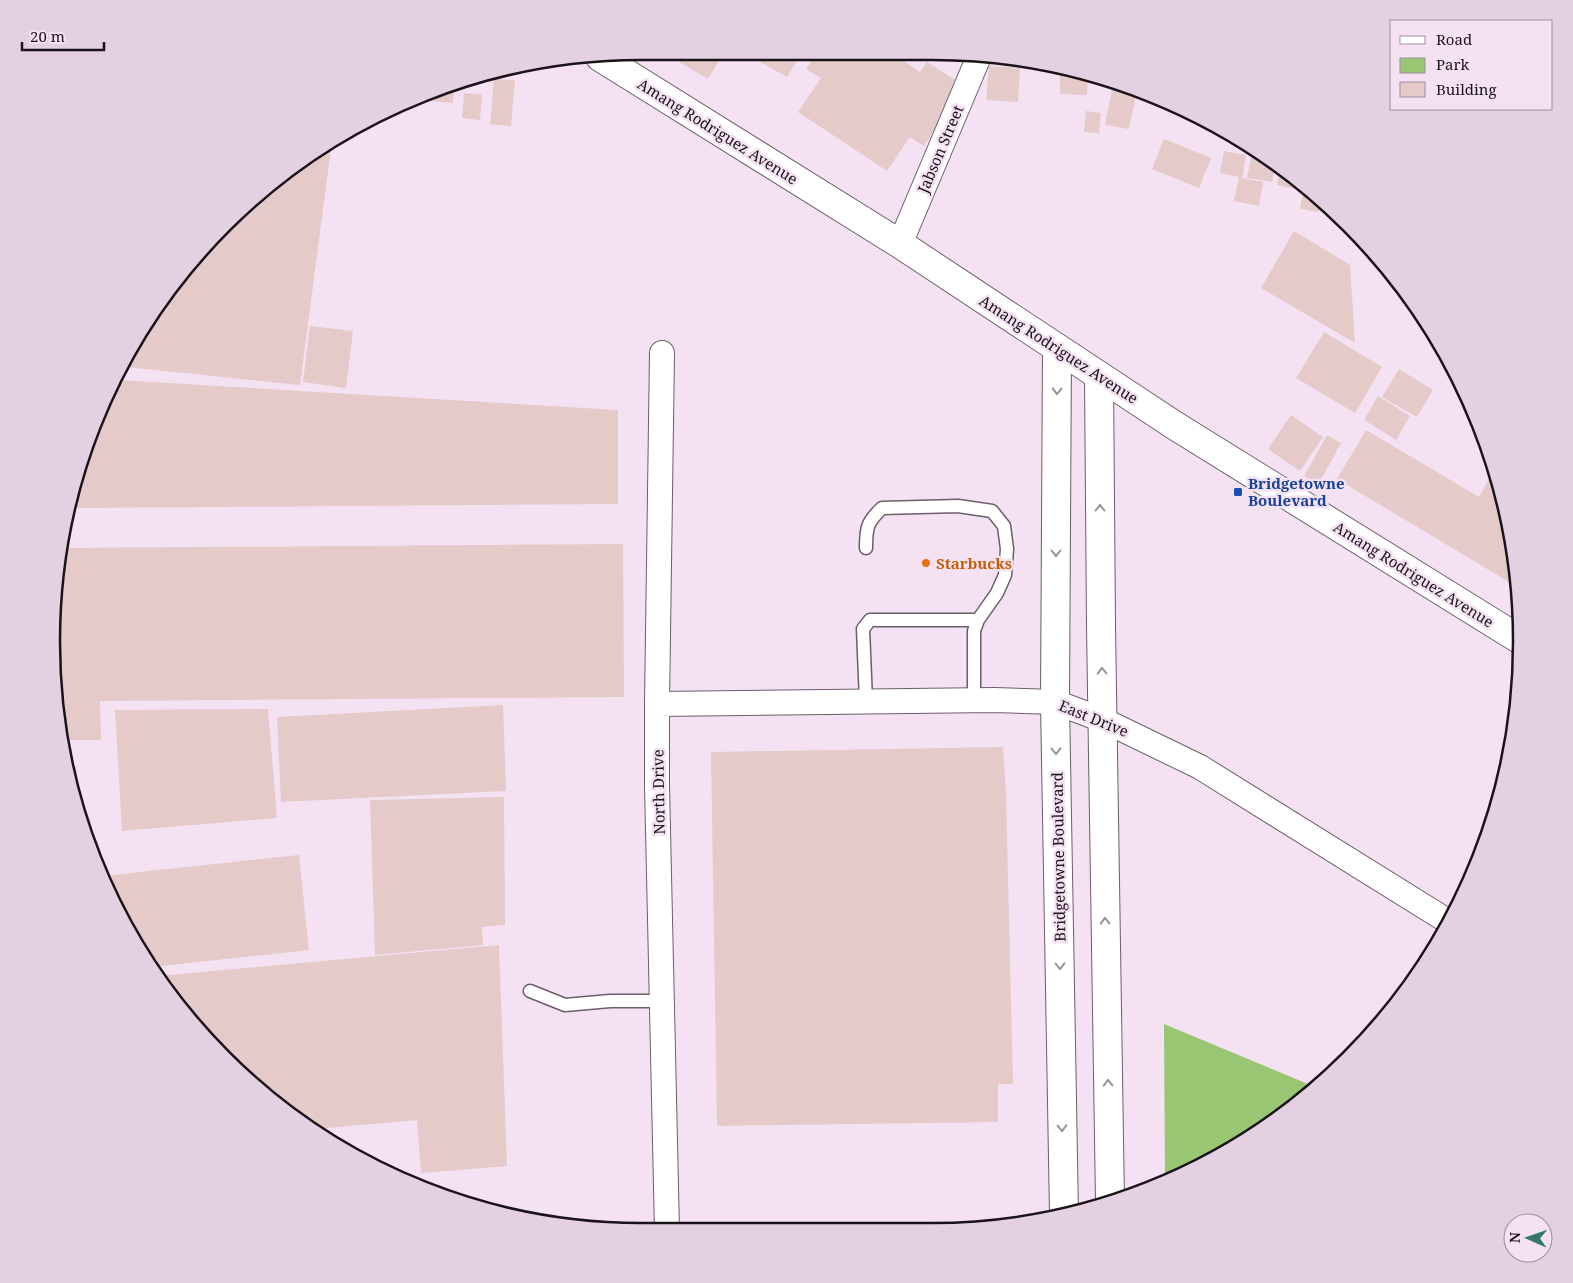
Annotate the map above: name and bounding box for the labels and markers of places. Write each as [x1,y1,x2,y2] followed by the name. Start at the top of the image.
[1248,473,1345,510] place label: Bridgetowne Boulevard
[1232,486,1244,498] marker: Bridgetowne Boulevard
[936,553,1012,573] place label: Starbucks
[920,557,932,569] marker: Starbucks

